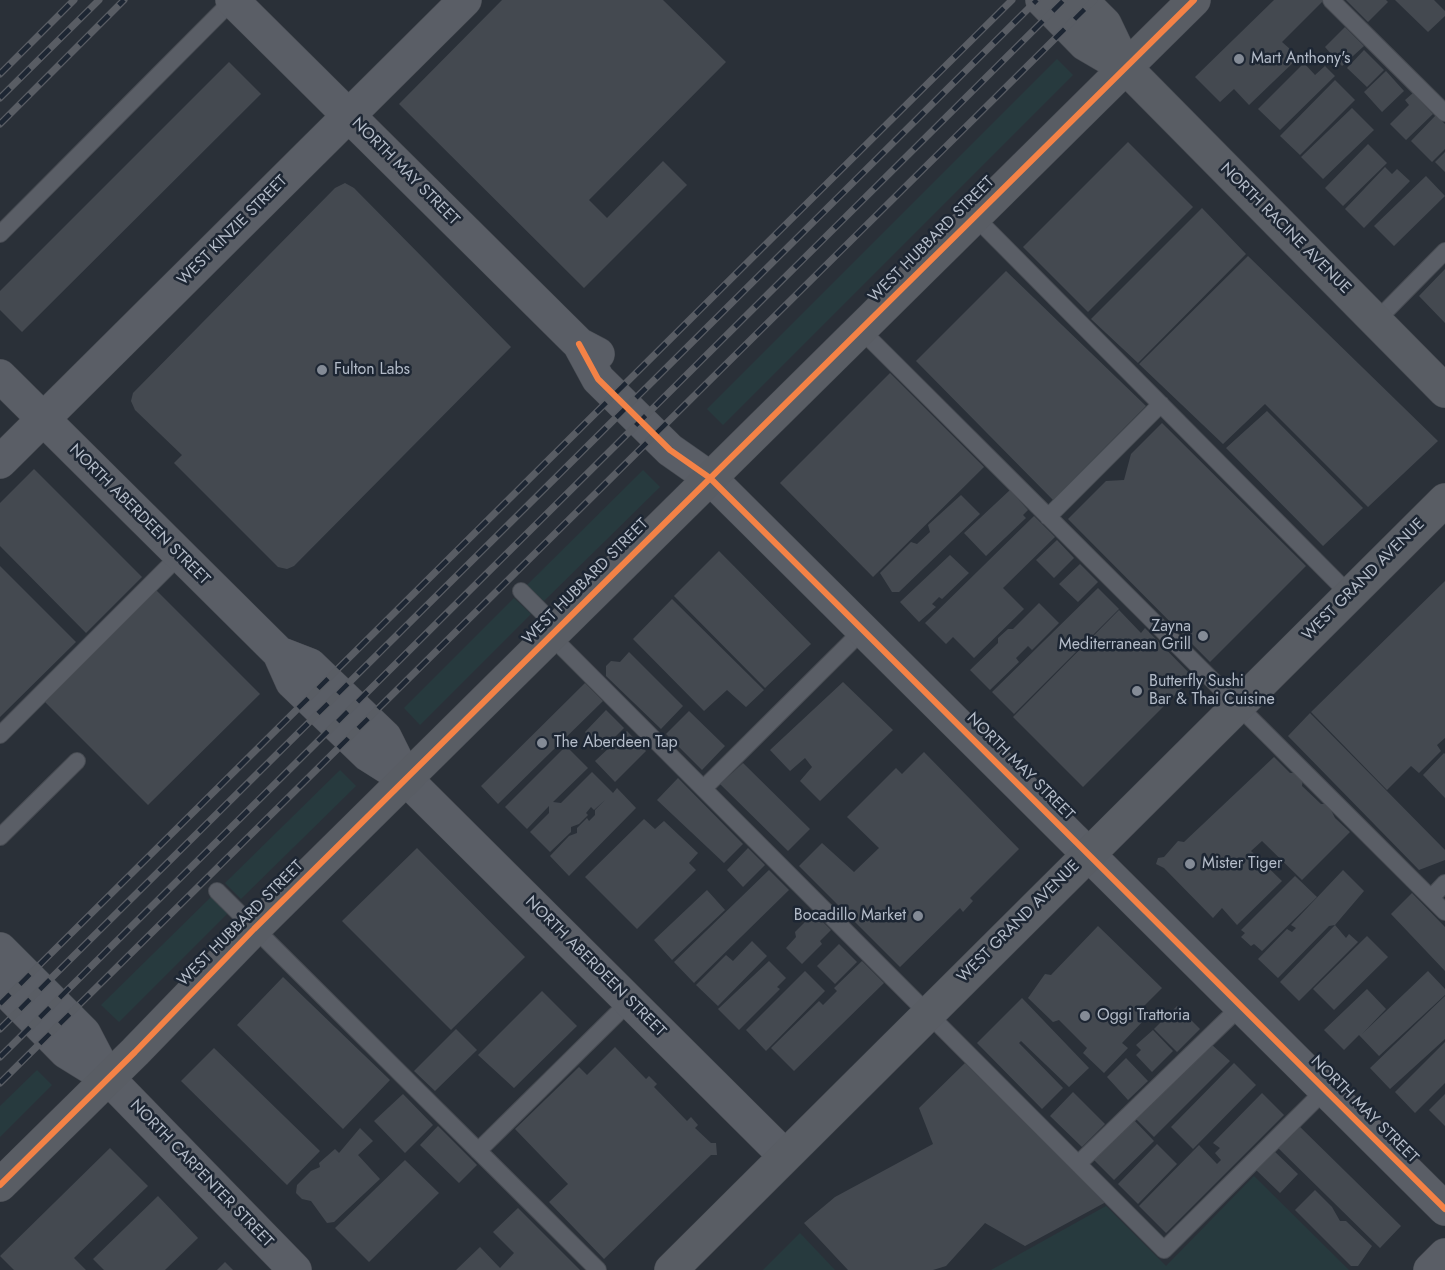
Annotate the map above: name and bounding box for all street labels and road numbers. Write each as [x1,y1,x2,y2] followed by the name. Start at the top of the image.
[347,114,463,230] street label: NORTH MAY STREET
[1216,160,1354,298] street label: NORTH RACINE AVENUE
[174,172,292,290] street label: WEST KINZIE STREET
[865,173,999,307] street label: WEST HUBBARD STREET
[65,441,213,589] street label: NORTH ABERDEEN STREET
[519,515,653,649] street label: WEST HUBBARD STREET
[1299,515,1429,645] street label: WEST GRAND AVENUE
[962,709,1078,825] street label: NORTH MAY STREET
[174,857,308,991] street label: WEST HUBBARD STREET
[954,857,1084,987] street label: WEST GRAND AVENUE
[521,893,669,1041] street label: NORTH ABERDEEN STREET
[1306,1052,1422,1168] street label: NORTH MAY STREET
[125,1096,277,1252] street label: NORTH CARPENTER STREET

